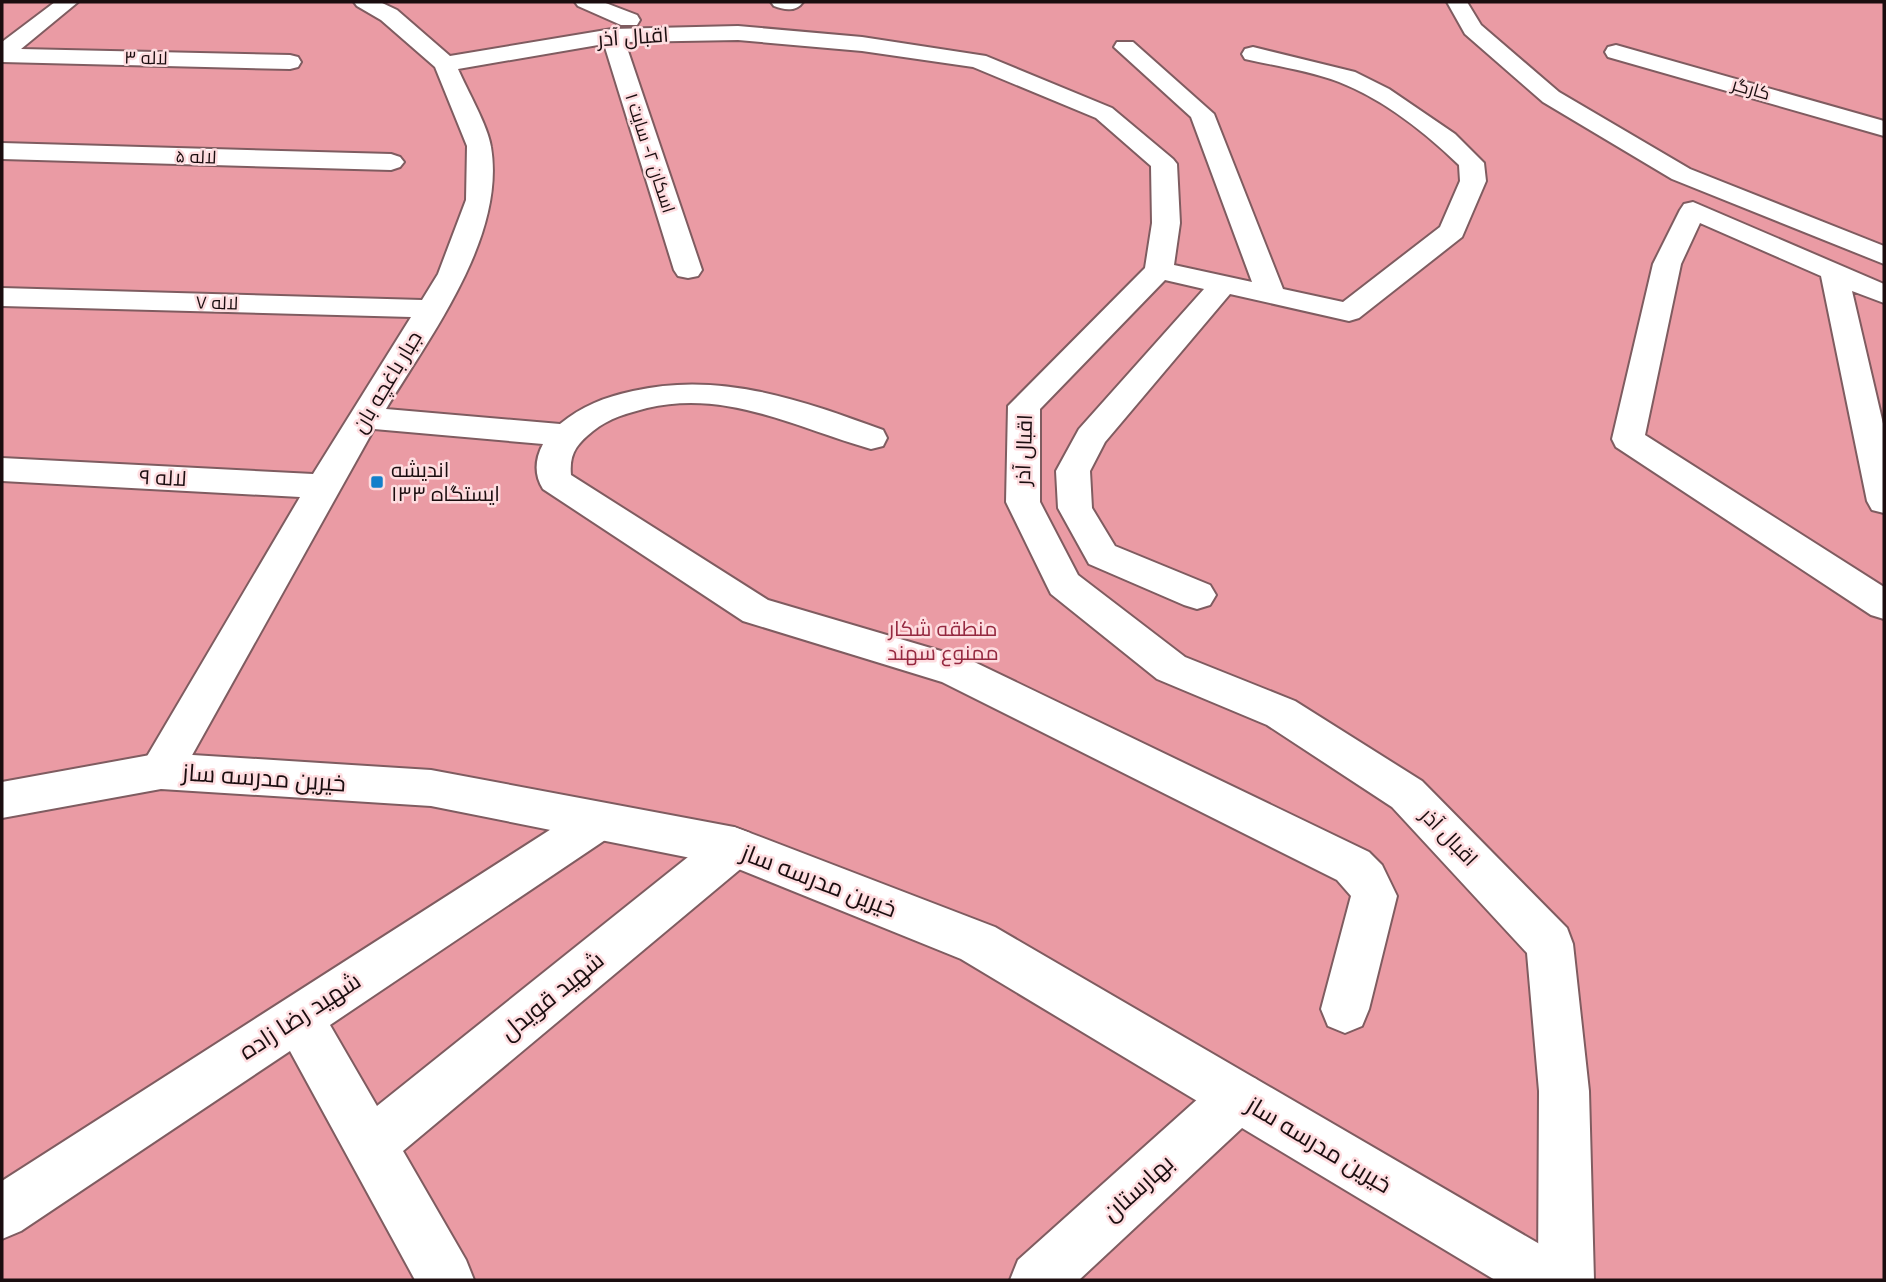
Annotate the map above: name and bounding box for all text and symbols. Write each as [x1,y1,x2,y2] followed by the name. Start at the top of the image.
[596,22,669,53] street label: اقبال آذر
[124,47,168,69] street label: لاله ۳
[1728,73,1773,105] street label: کارگر
[620,90,680,216] street label: اسکان ۲- سایت ۱
[175,145,217,169] street label: لاله ۵
[195,291,239,315] street label: لاله ۷
[346,326,429,438] street label: جبار باغچه بان
[1010,414,1038,487] street label: اقبال آذر
[391,457,500,506] place label: اندیشه ایستگاه ۱۳۳
[139,464,187,491] street label: لاله ۹
[369,474,385,490] marker: اندیشه ایستگاه ۱۳۳
[887,616,999,667] park label: منطقه شکار ممنوع سهند
[179,757,347,798] street label: خیرین مدرسه ساز
[1414,802,1483,872] street label: اقبال آذر
[735,837,901,923] street label: خیرین مدرسه ساز
[494,945,609,1046] street label: شهید قویدل
[234,966,366,1066] street label: شهید رضا زاده
[1240,1089,1397,1199] street label: خیرین مدرسه ساز
[1096,1148,1179,1227] street label: بهارستان

